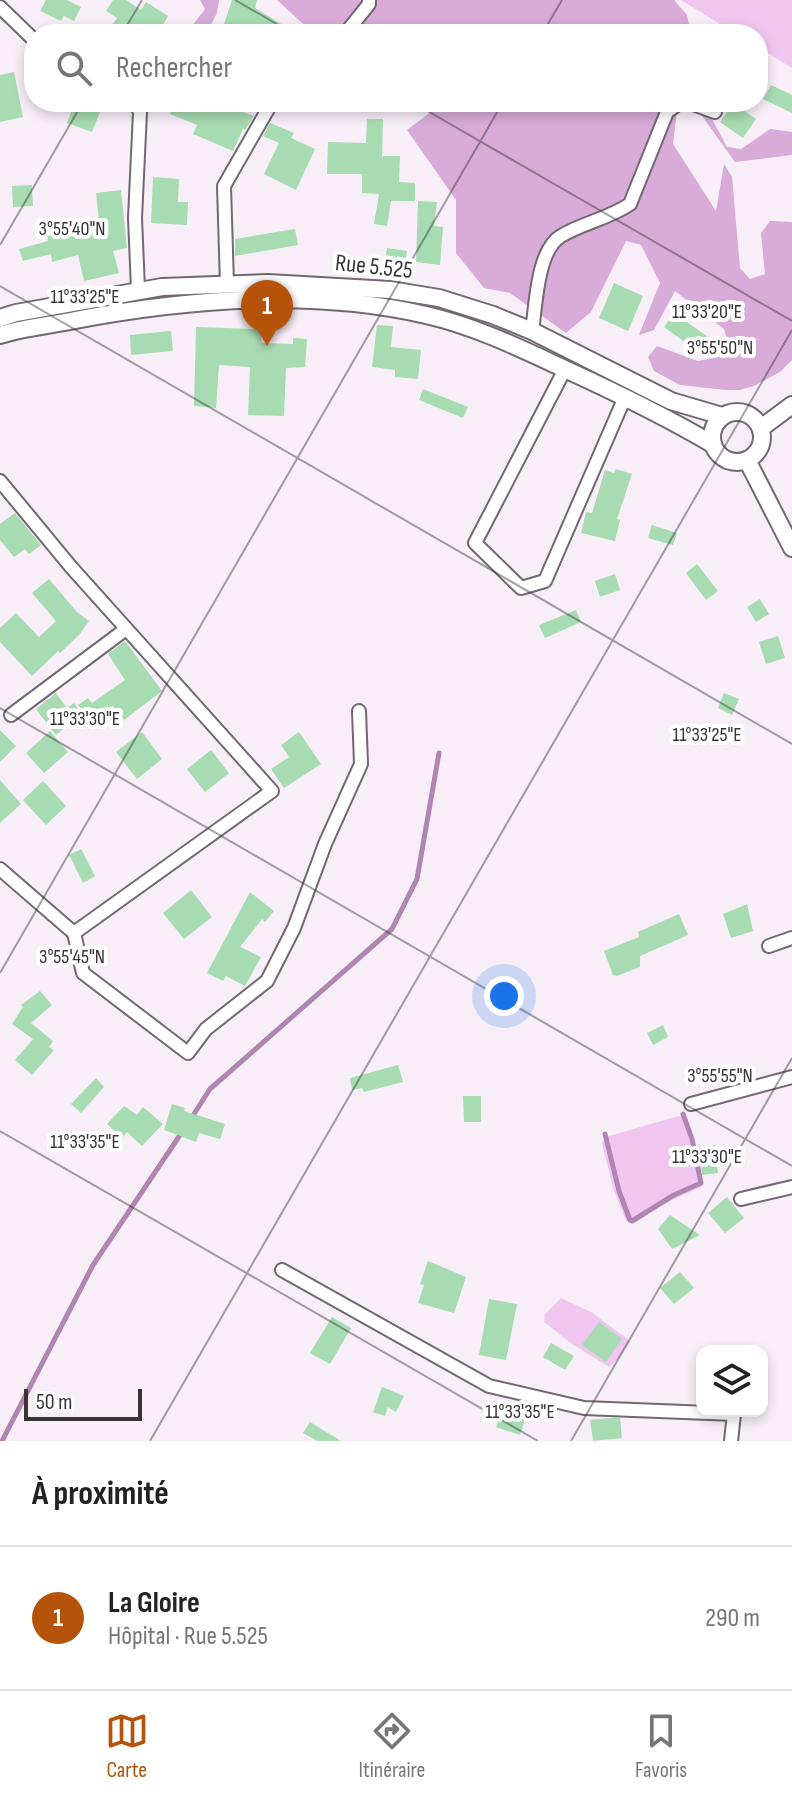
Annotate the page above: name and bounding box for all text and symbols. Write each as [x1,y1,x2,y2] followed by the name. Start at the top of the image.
[24,24,768,112] search box
[52,46,96,90] icon: search
[116,50,232,86] text: Rechercher
[39,217,105,241] text: 3°55'40"N
[334,248,414,285] street label: Rue 5.525
[241,280,293,346] pin: 1
[50,285,120,309] text: 11°33'25"E
[672,300,742,324] text: 11°33'20"E
[687,336,753,360] text: 3°55'50"N
[50,707,120,731] text: 11°33'30"E
[672,723,742,747] text: 11°33'25"E
[39,945,105,969] text: 3°55'45"N
[484,976,524,1016] your location
[687,1064,753,1088] text: 3°55'55"N
[50,1130,120,1154] text: 11°33'35"E
[672,1145,742,1169] text: 11°33'30"E
[696,1345,768,1417] map controls
[696,1345,768,1417] button: layers
[24,1385,142,1421] scale bar
[36,1389,72,1416] text: 50 m
[485,1400,555,1424] text: 11°33'35"E
[32,1473,169,1514] text: À proximité
[108,1585,200,1621] text: La Gloire
[53,1603,63,1634] text: 1
[705,1603,760,1634] text: 290 m
[108,1621,268,1652] text: Hôpital · Rue 5.525
[105,1709,149,1784] tab: Carte
[359,1709,425,1784] tab: Itinéraire
[635,1709,687,1784] tab: Favoris

